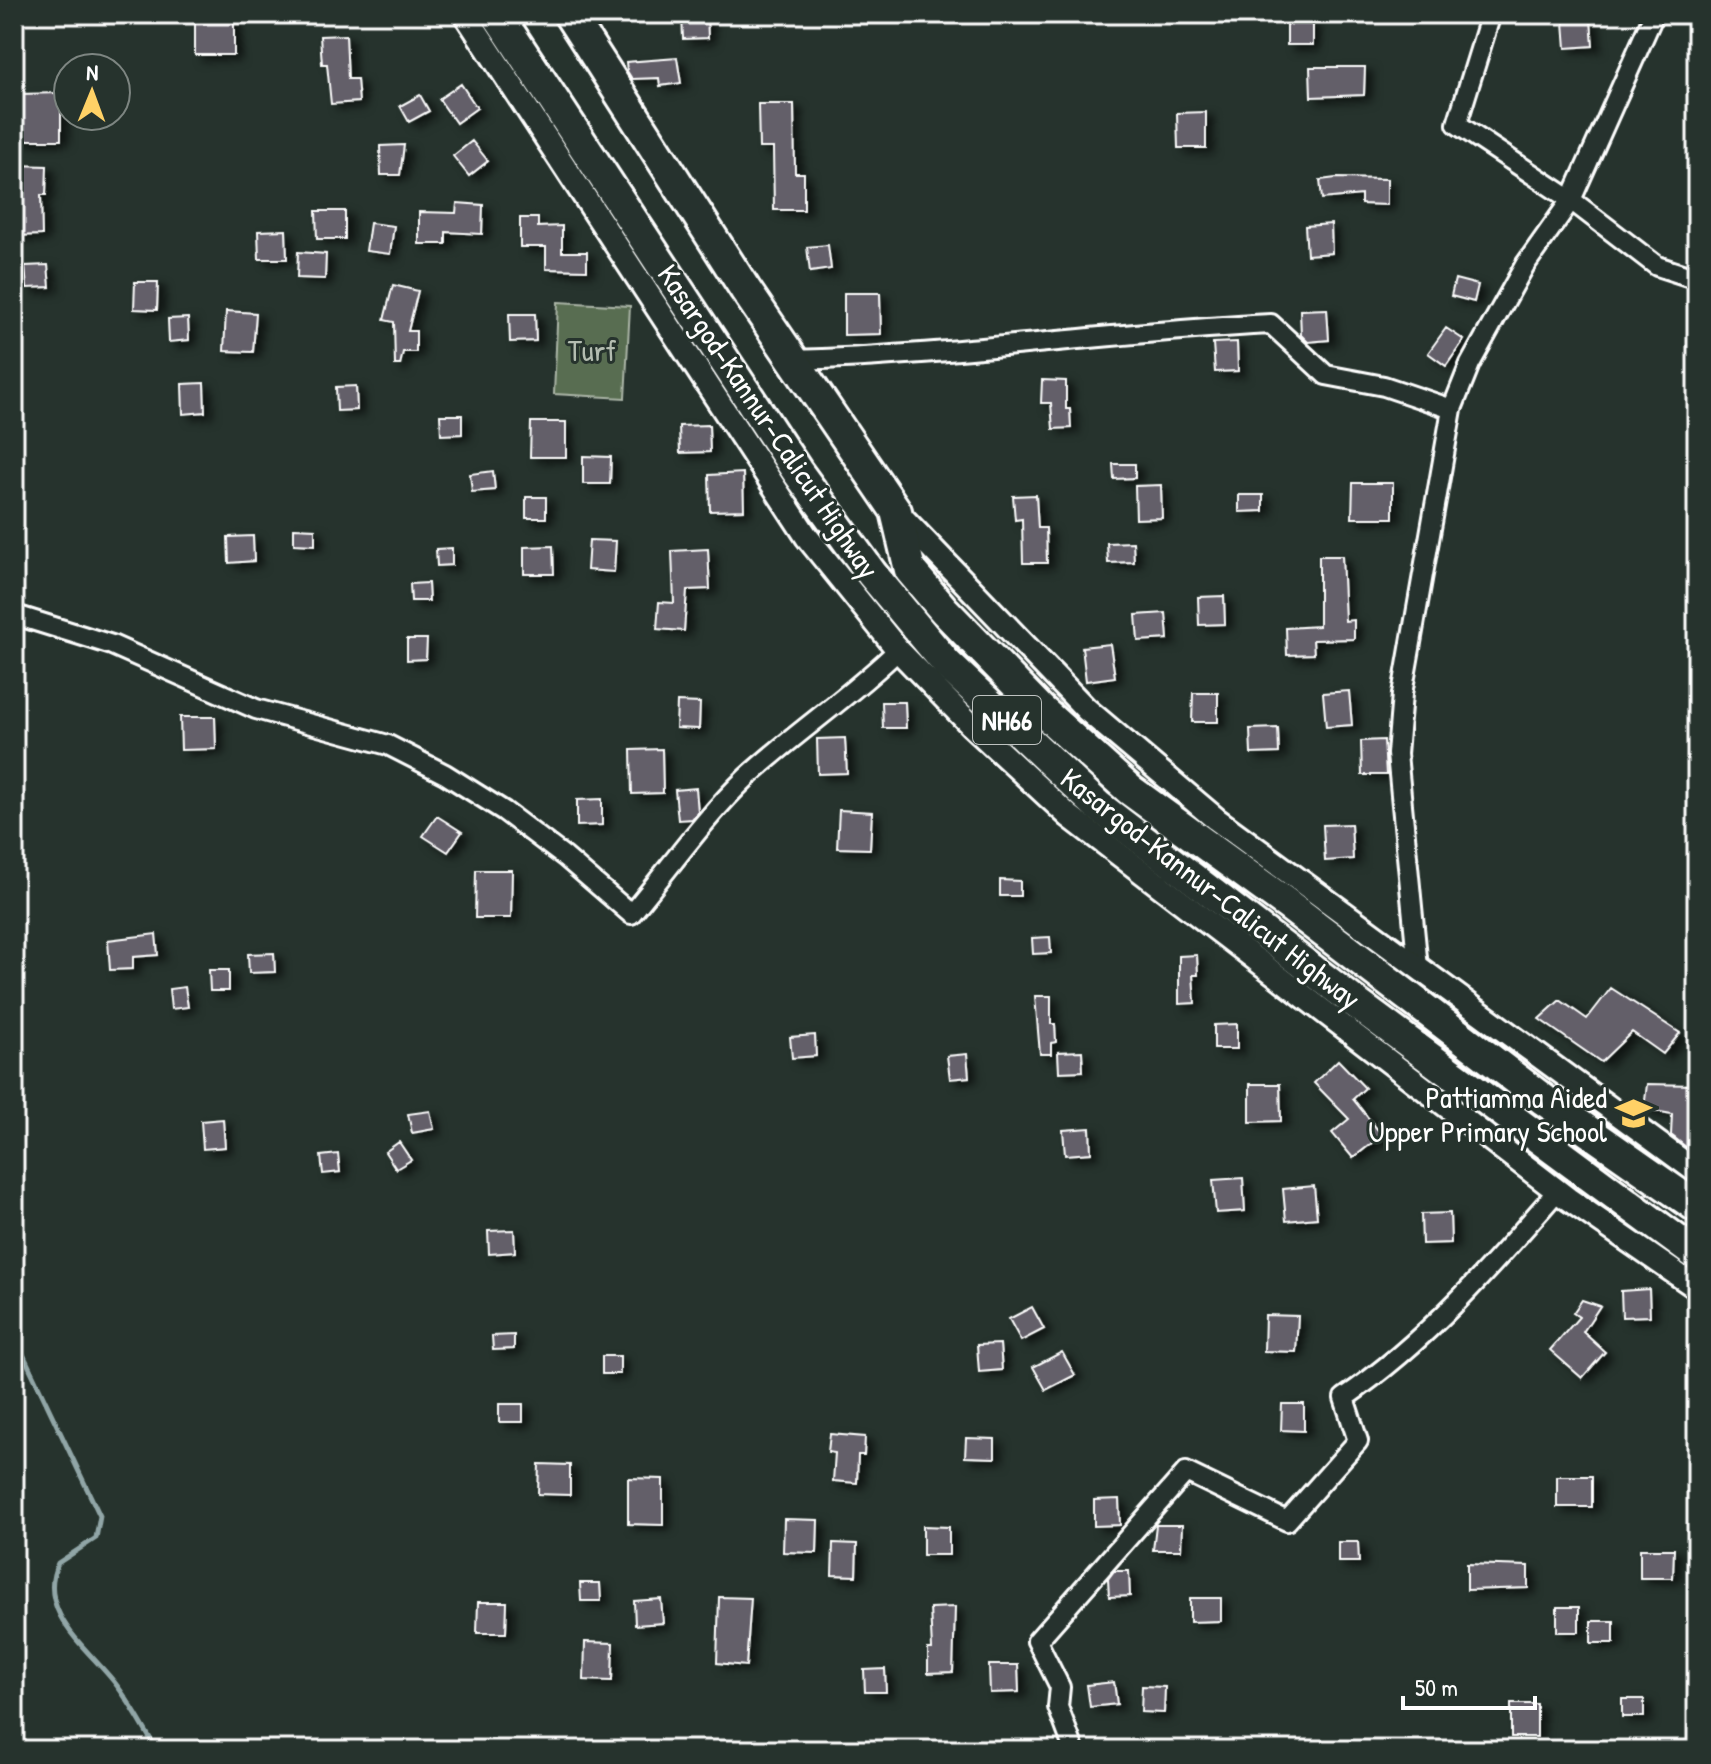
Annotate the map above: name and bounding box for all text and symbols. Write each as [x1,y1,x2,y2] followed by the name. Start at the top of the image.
[52,52,132,132] north arrow
[86,57,99,87] text: N
[649,256,889,586] street label: Kasargod-Kannur-Calicut Highway
[568,330,616,370] park label: Turf
[973,696,1041,744] road number: NH66
[1053,758,1369,1018] street label: Kasargod-Kannur-Calicut Highway
[1368,1077,1607,1151] place label: Pattiamma Aided Upper Primary School
[1614,1095,1652,1133] school or university icon: Pattiamma Aided Upper Primary School
[1403,1660,1535,1710] scale bar
[1415,1671,1458,1703] text: 50 m

